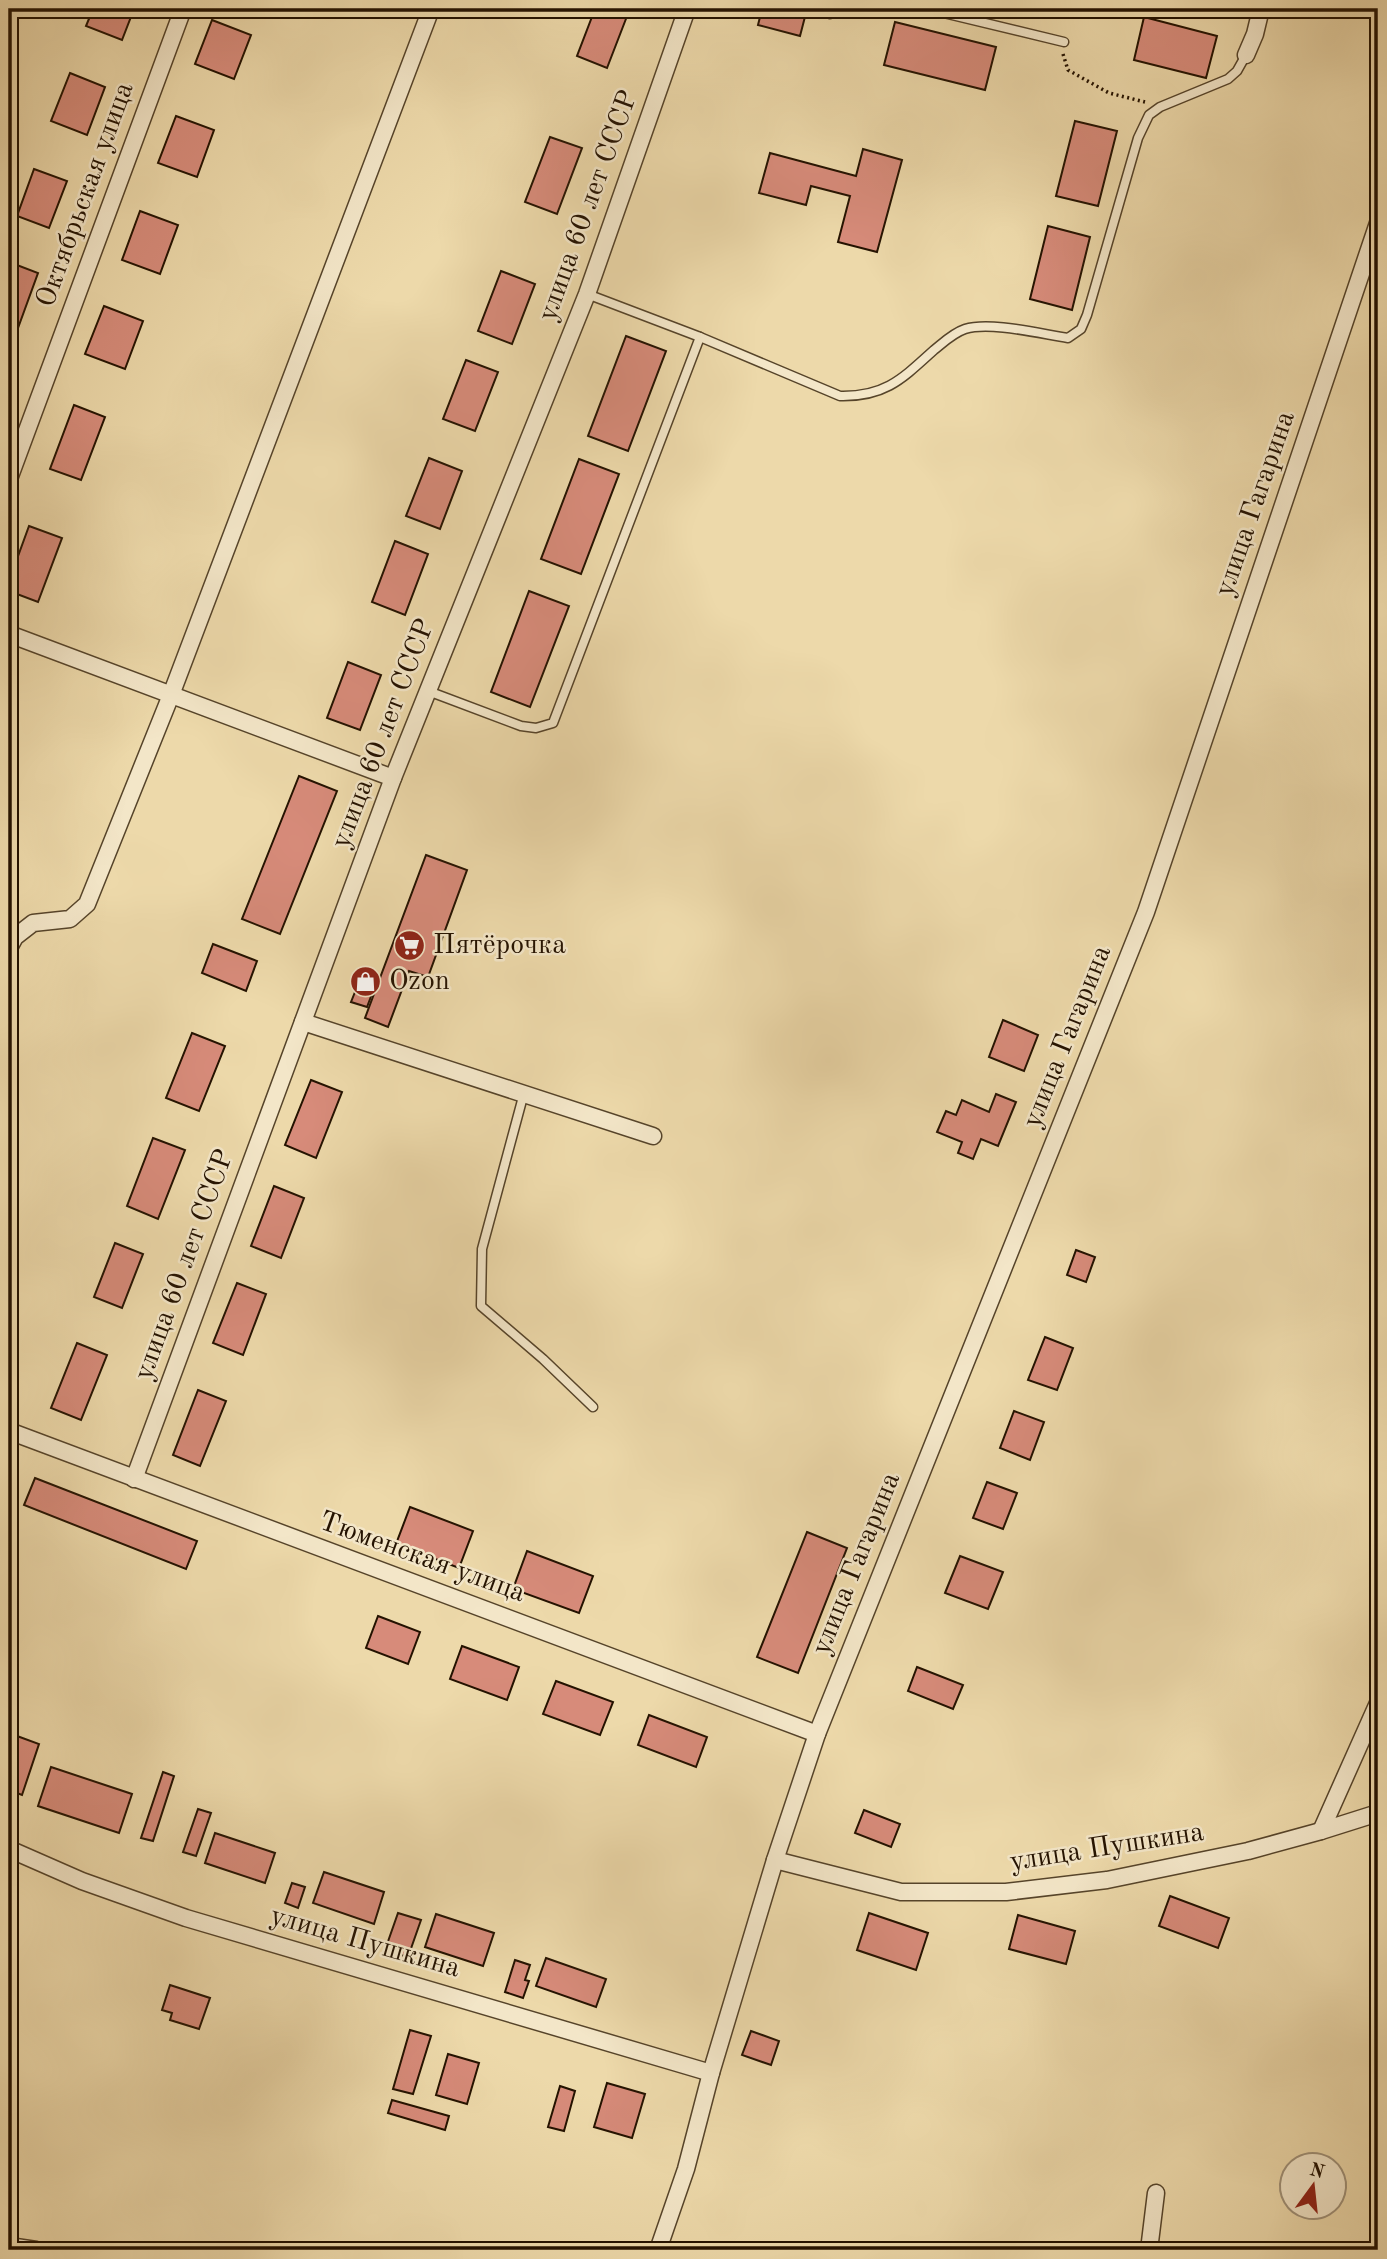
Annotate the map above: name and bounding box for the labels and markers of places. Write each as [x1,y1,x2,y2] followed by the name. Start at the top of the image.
[393,929,427,963] supermarket icon: Пятёрочка
[433,932,566,960] place label: Пятёрочка
[349,965,383,999] shop icon: Ozon
[389,968,450,996] place label: Ozon

